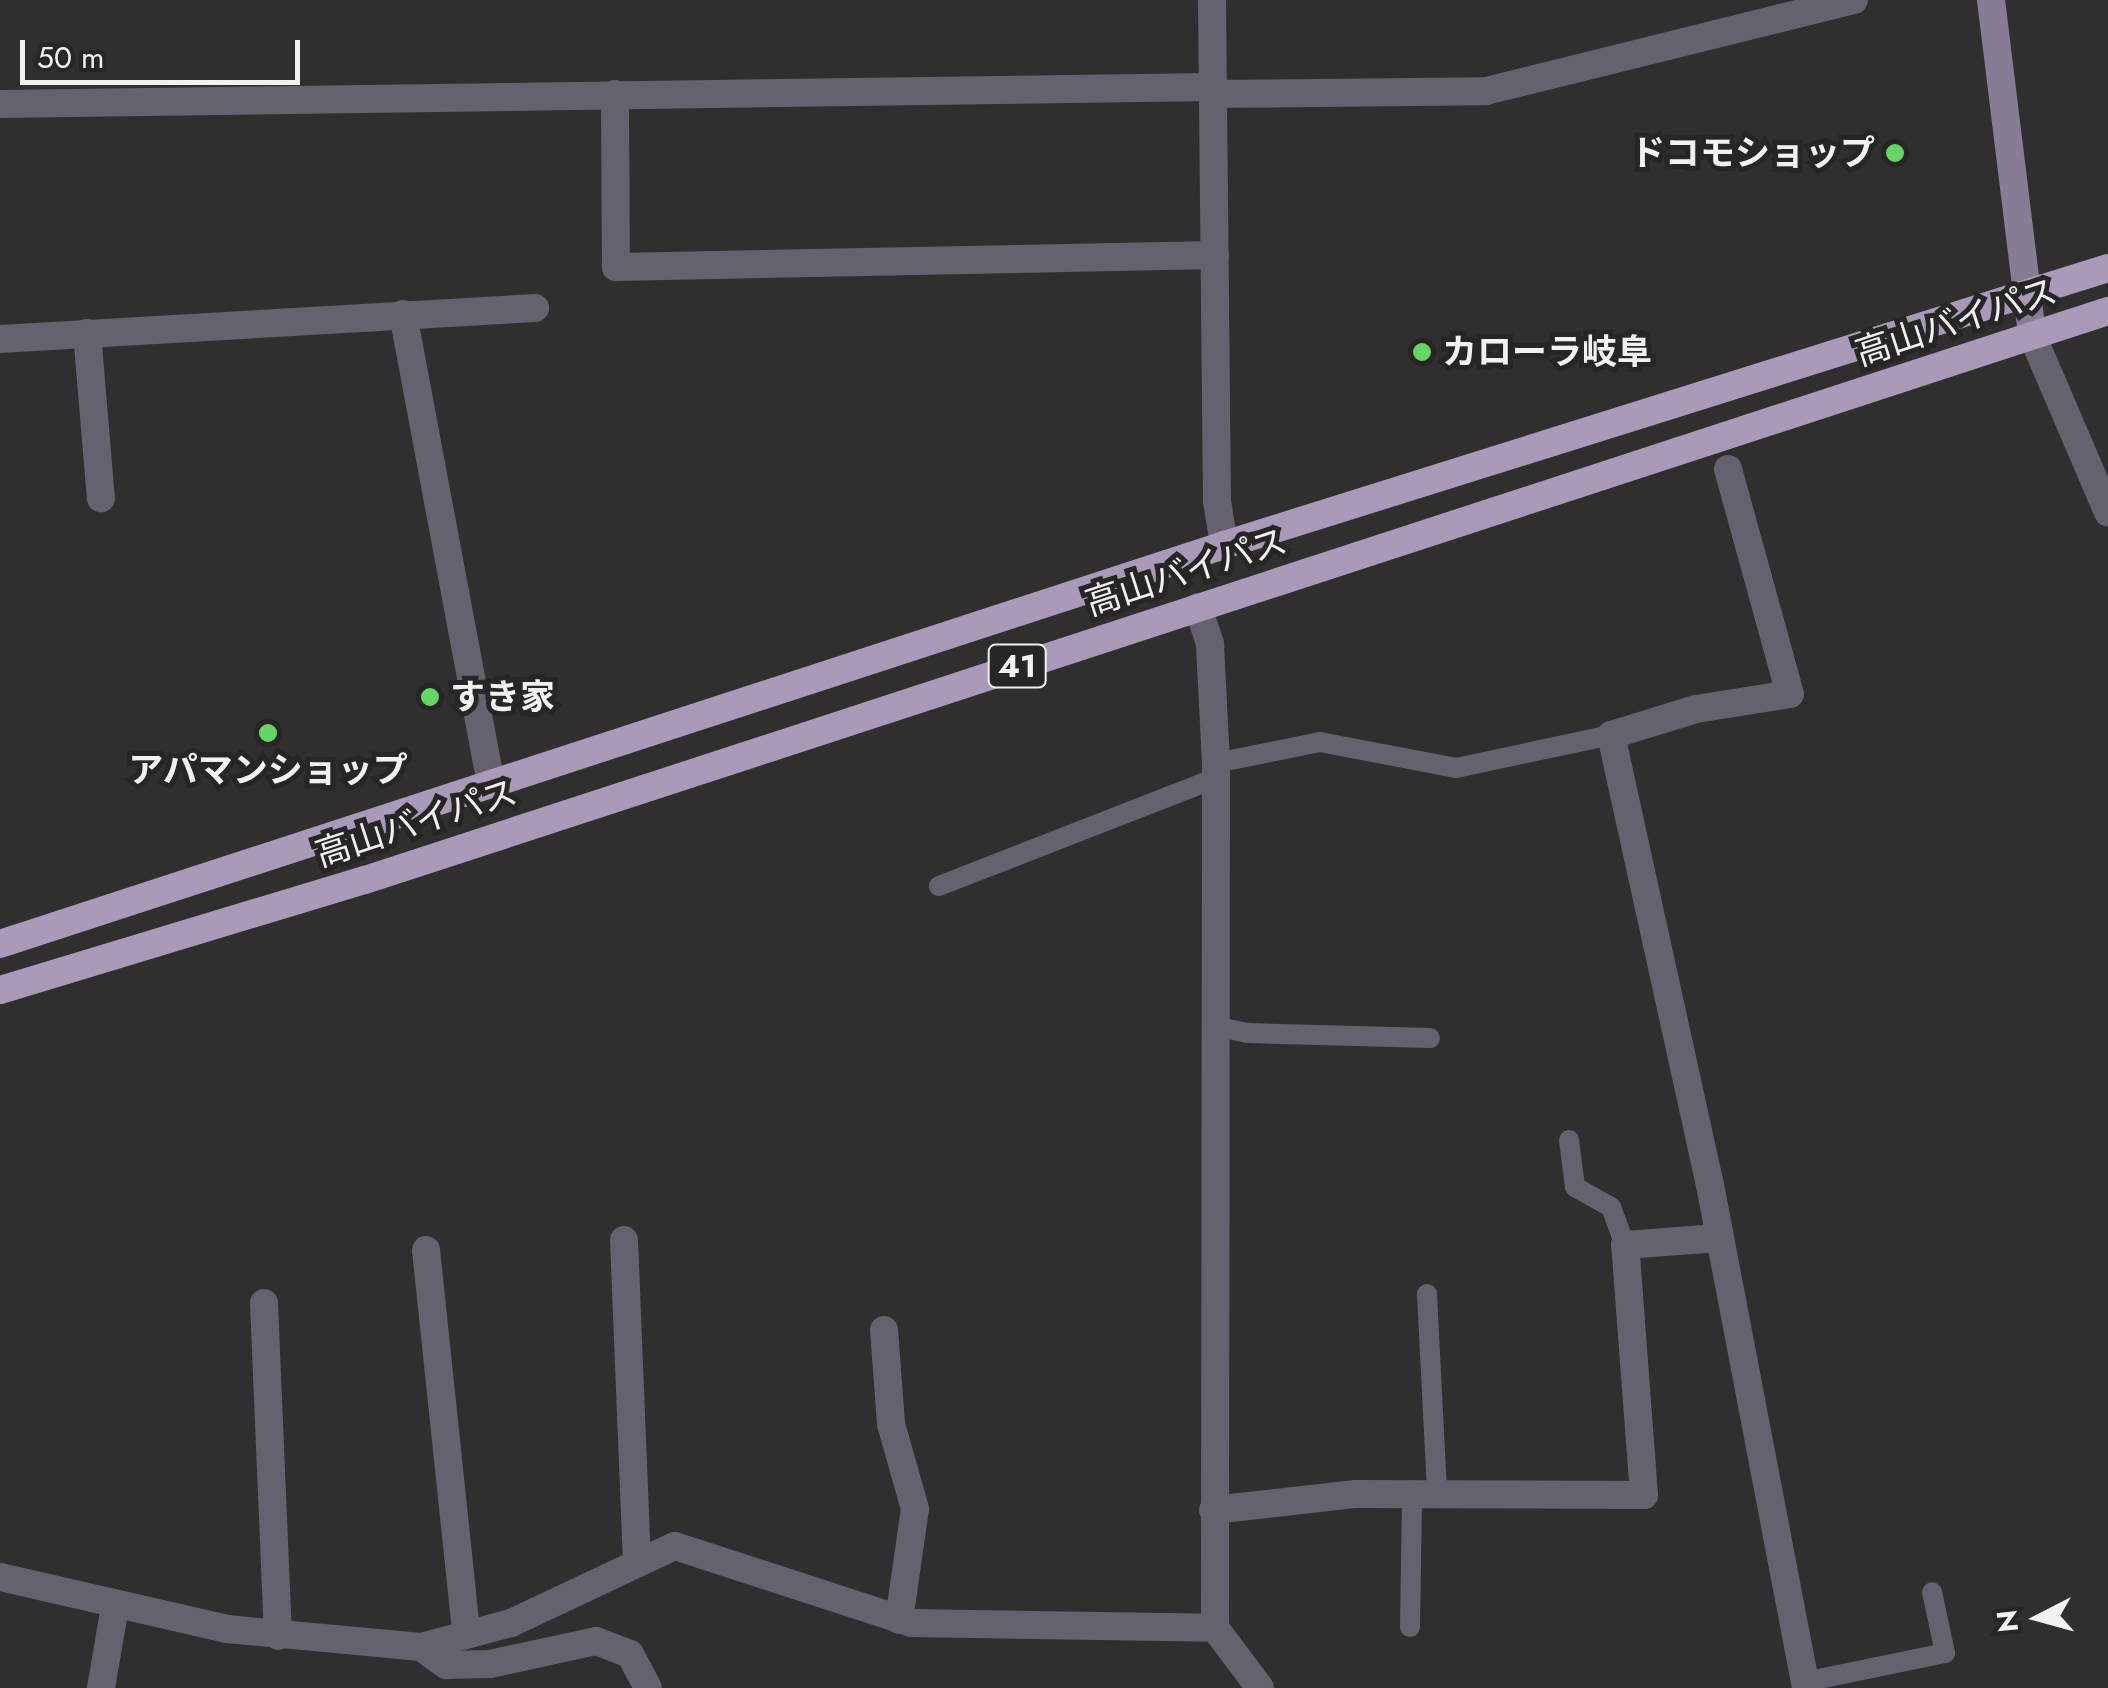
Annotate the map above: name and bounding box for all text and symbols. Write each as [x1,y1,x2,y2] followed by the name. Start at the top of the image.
[25,20,305,82] scale bar
[37,36,104,79] text: 50 m
[1630,132,1875,174] place label: ドコモショップ
[1884,142,1906,164] marker: ドコモショップ
[1850,270,2062,374] street label: 高山バイパス
[1442,331,1652,373] place label: カローラ岐阜
[1411,341,1433,363] marker: カローラ岐阜
[1080,520,1292,624] street label: 高山バイパス
[987,639,1047,693] road number: 41
[450,676,555,718] place label: すき家
[419,686,441,708] marker: すき家
[257,722,279,744] marker: アパマンショップ
[128,749,408,791] place label: アパマンショップ
[310,771,522,875] street label: 高山バイパス
[1988,1568,2088,1668] north arrow
[1986,1608,2029,1634] text: N

